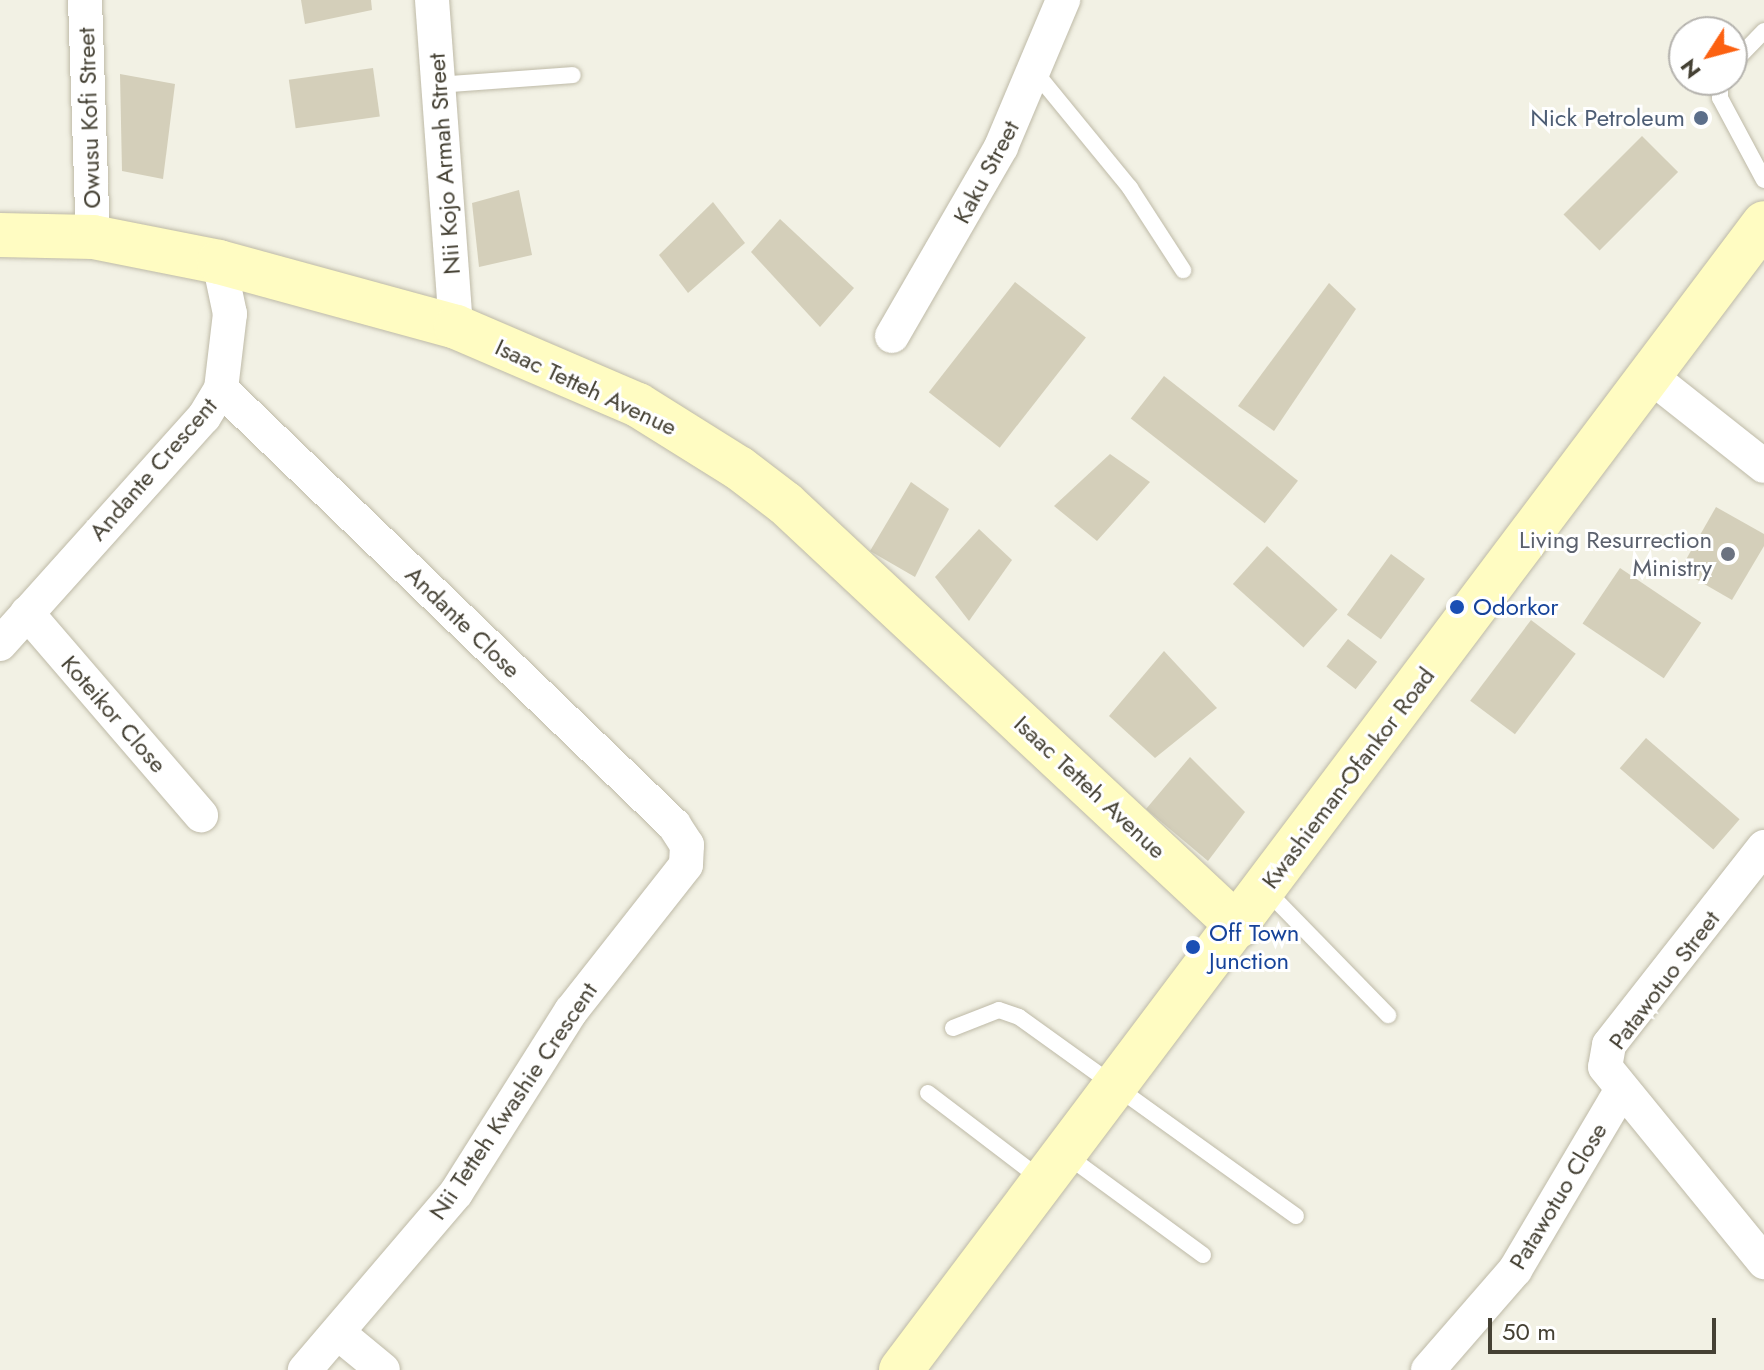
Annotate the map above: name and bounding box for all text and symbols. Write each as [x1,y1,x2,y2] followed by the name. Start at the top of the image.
[1668,16,1748,96] north arrow
[71,27,107,209] street label: Owusu Kofi Street
[422,52,466,276] street label: Nii Kojo Armah Street
[1672,52,1708,85] text: N
[1530,104,1685,132] place label: Nick Petroleum
[1692,109,1710,127] marker: Nick Petroleum
[947,116,1025,228] street label: Kaku Street
[491,332,681,442] street label: Isaac Tetteh Avenue
[83,392,223,546] street label: Andante Crescent
[1519,526,1712,582] place label: Living Resurrection Ministry
[1719,545,1737,563] marker: Living Resurrection Ministry
[400,560,526,684] street label: Andante Close
[1473,593,1559,621] place label: Odorkor
[1448,598,1466,616] marker: Odorkor
[55,649,173,779] street label: Koteikor Close
[1255,662,1441,894] street label: Kwashieman-Ofankor Road
[1008,709,1172,865] street label: Isaac Tetteh Avenue
[1603,905,1725,1055] street label: Patawotuo Street
[1209,919,1299,975] place label: Off Town Junction
[1184,938,1202,956] marker: Off Town Junction
[423,977,603,1225] street label: Nii Tetteh Kwashie Crescent
[1503,1117,1613,1275] street label: Patawotuo Close
[1492,1302,1720,1352] scale bar
[1502,1314,1556,1349] text: 50 m

